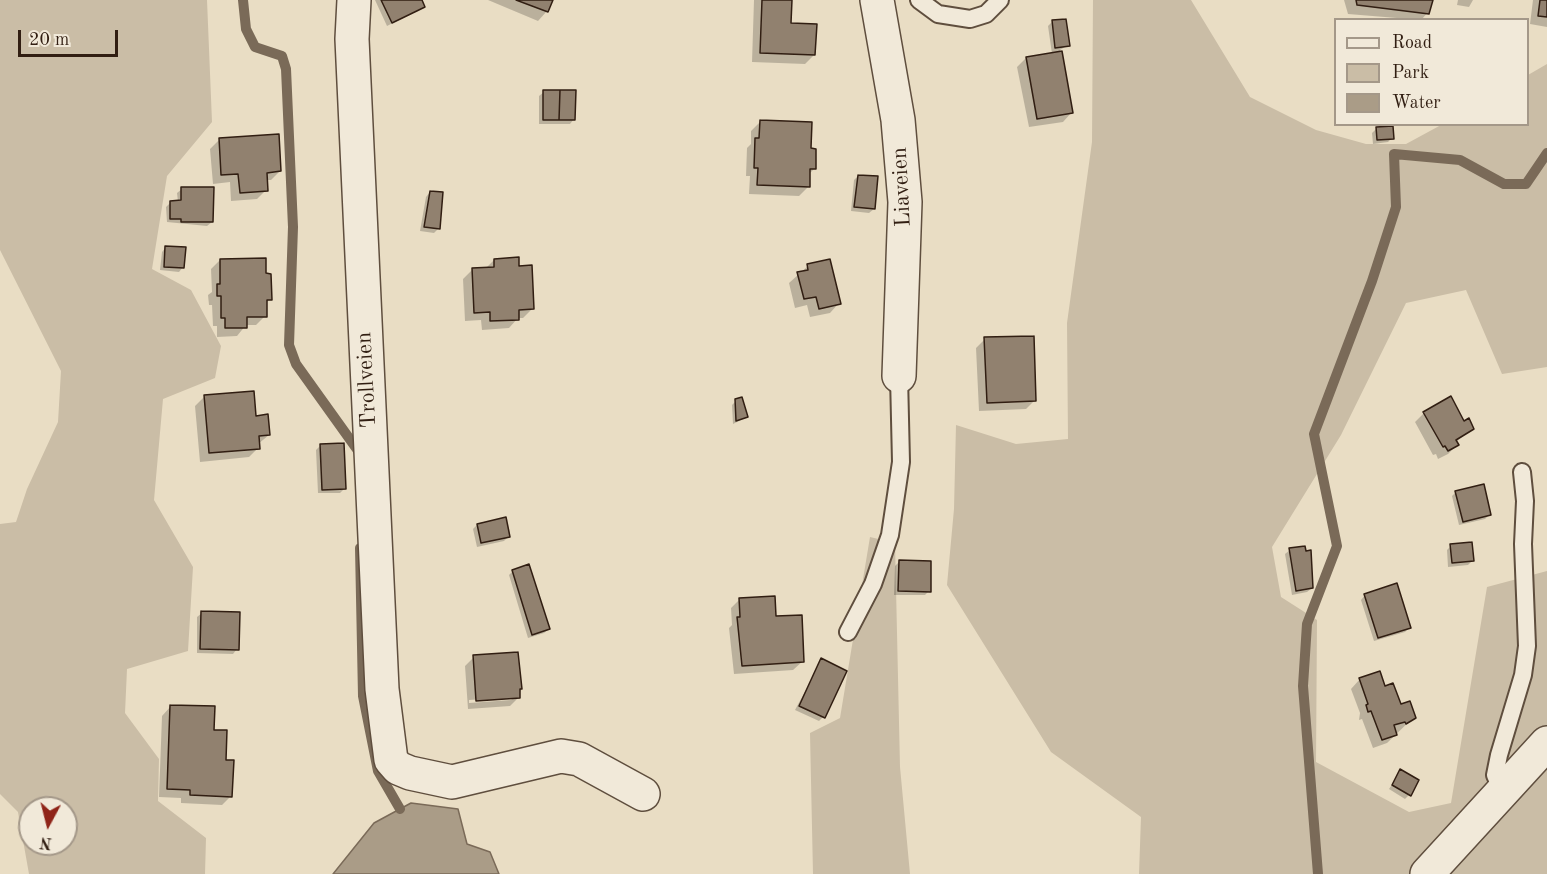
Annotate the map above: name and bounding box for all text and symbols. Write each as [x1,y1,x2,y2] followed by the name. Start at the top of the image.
[21,18,122,56] scale bar
[1334,18,1529,126] legend
[29,31,69,49] text: 20 m
[1392,34,1432,52] text: Road
[1392,64,1429,82] text: Park
[1392,94,1441,112] text: Water
[887,147,917,227] street label: Liaveien
[351,331,383,429] street label: Trollveien
[18,796,78,856] north arrow
[39,833,53,851] text: N

